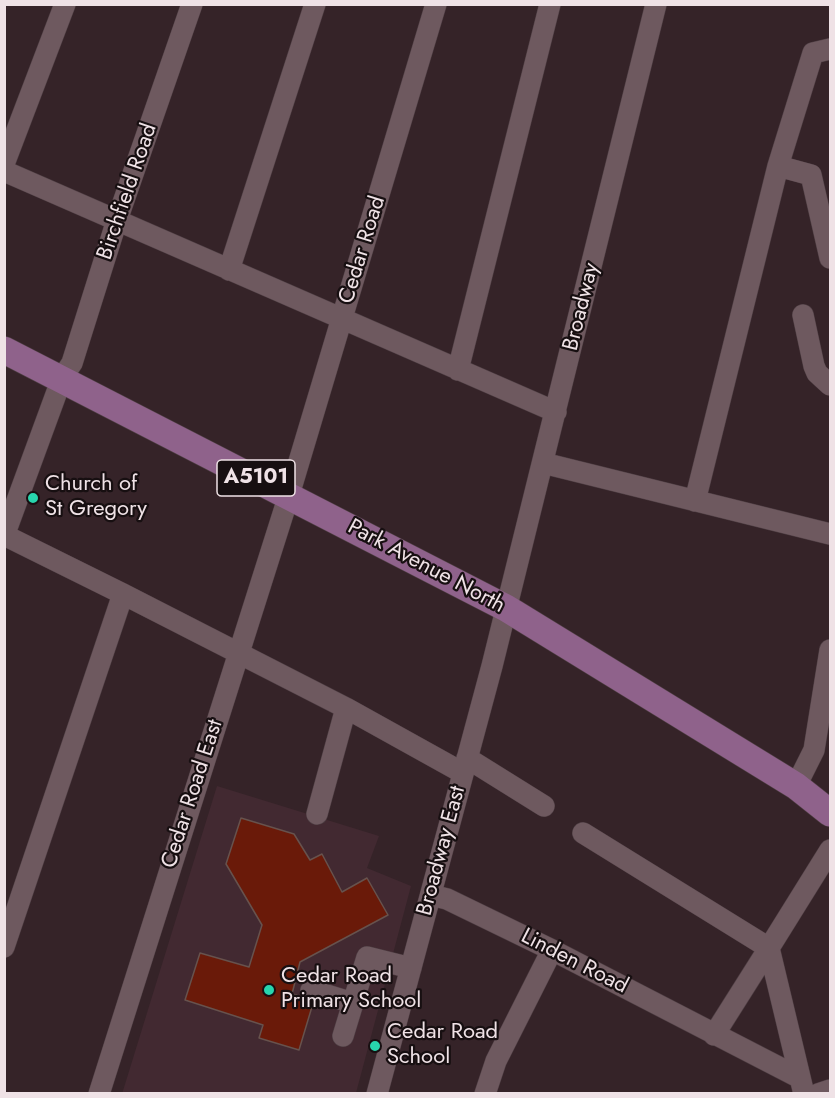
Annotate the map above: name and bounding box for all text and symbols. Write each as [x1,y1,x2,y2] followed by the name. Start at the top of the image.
[92,120,164,264] street label: Birchfield Road
[334,193,392,307] street label: Cedar Road
[558,260,606,354] street label: Broadway
[217,460,295,496] road number: A5101
[45,472,147,524] place label: Church of St Gregory
[26,491,40,505] marker: Church of St Gregory
[343,514,509,620] street label: Park Avenue North
[157,716,229,872] street label: Cedar Road East
[412,783,472,919] street label: Broadway East
[516,924,632,1000] street label: Linden Road
[281,964,421,1016] place label: Cedar Road Primary School
[262,983,276,997] marker: Cedar Road Primary School
[387,1020,498,1072] place label: Cedar Road School
[368,1039,382,1053] marker: Cedar Road School

